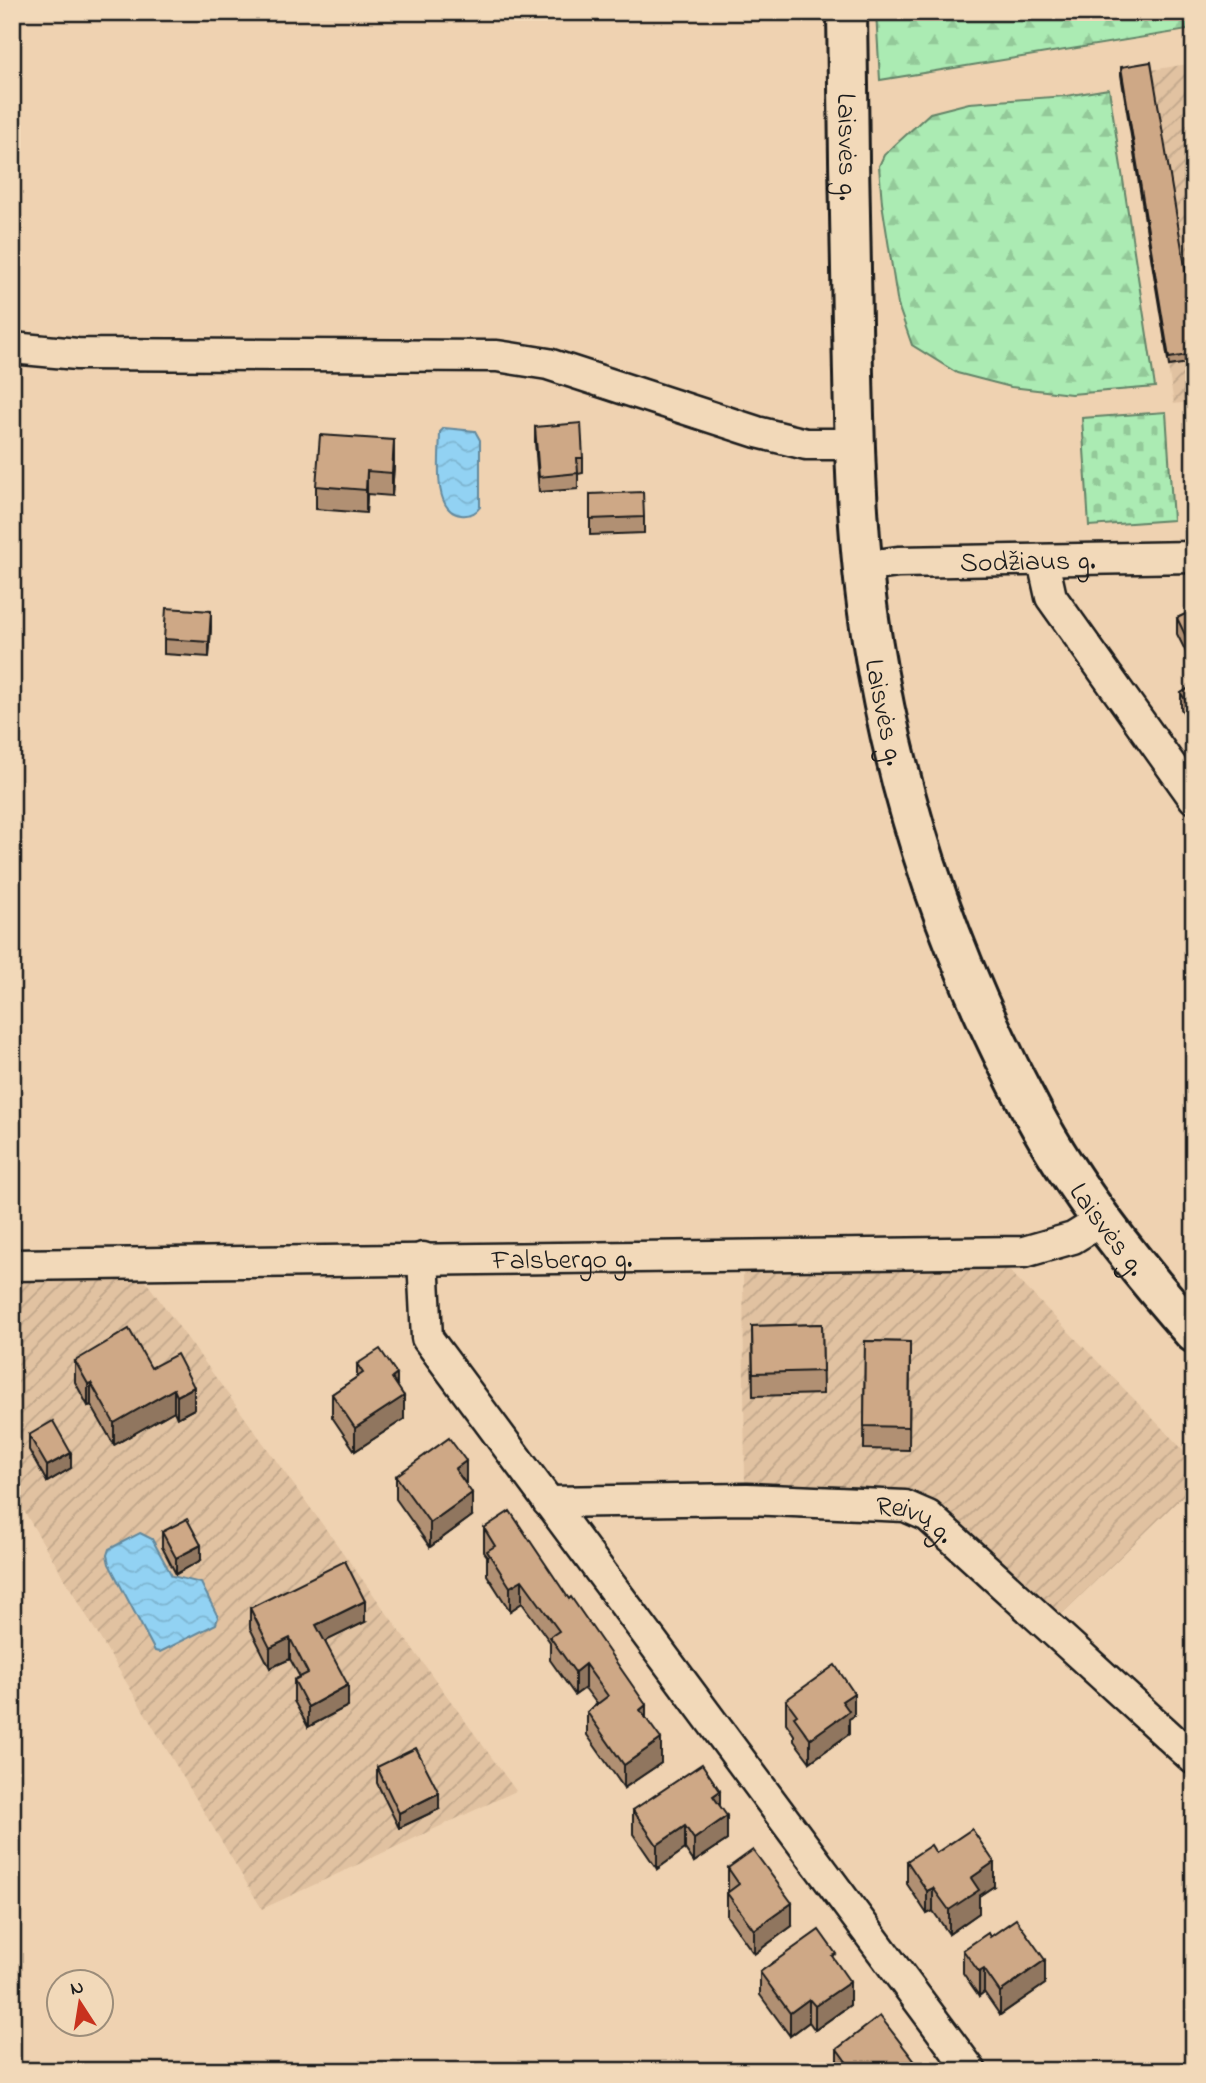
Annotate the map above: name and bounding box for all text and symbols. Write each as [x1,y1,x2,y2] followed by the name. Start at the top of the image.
[824,93,867,201] street label: Laisvės g.
[959,542,1096,585] street label: Sodžiaus g.
[852,656,914,770] street label: Laisvės g.
[1057,1175,1155,1286] street label: Laisvės g.
[490,1240,633,1283] street label: Falsbergo g.
[875,1488,963,1555] street label: Reivų g.
[46,1968,116,2038] north arrow
[68,1974,86,2003] text: N

